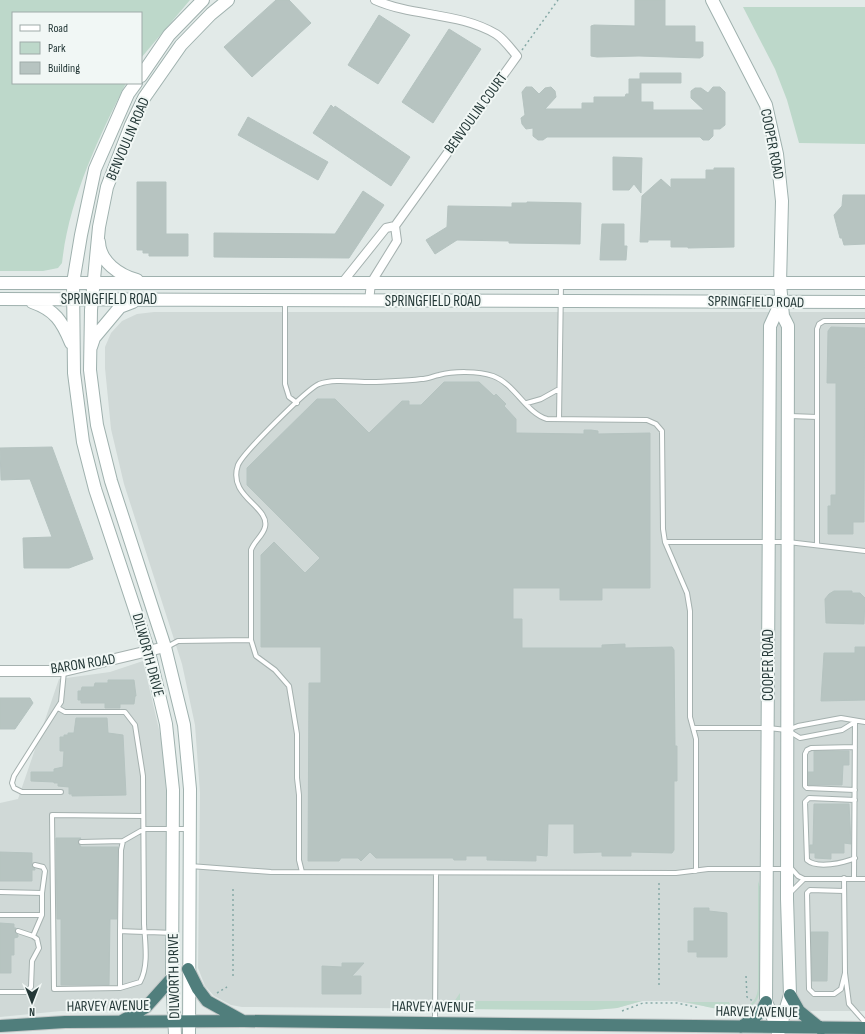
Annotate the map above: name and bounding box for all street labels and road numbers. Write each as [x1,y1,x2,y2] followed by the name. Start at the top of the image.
[440,69,512,157] street label: BENVOULIN COURT
[102,95,154,183] street label: BENVOULIN ROAD
[756,107,788,181] street label: COOPER ROAD
[61,290,157,309] street label: SPRINGFIELD ROAD
[385,292,481,311] street label: SPRINGFIELD ROAD
[708,292,804,312] street label: SPRINGFIELD ROAD
[128,611,168,699] street label: DILWORTH DRIVE
[759,629,778,701] street label: COOPER ROAD
[49,650,117,678] street label: BARON ROAD
[164,933,184,1019] street label: DILWORTH DRIVE
[67,996,149,1016] street label: HARVEY AVENUE
[392,997,474,1017] street label: HARVEY AVENUE
[716,1002,798,1022] street label: HARVEY AVENUE

